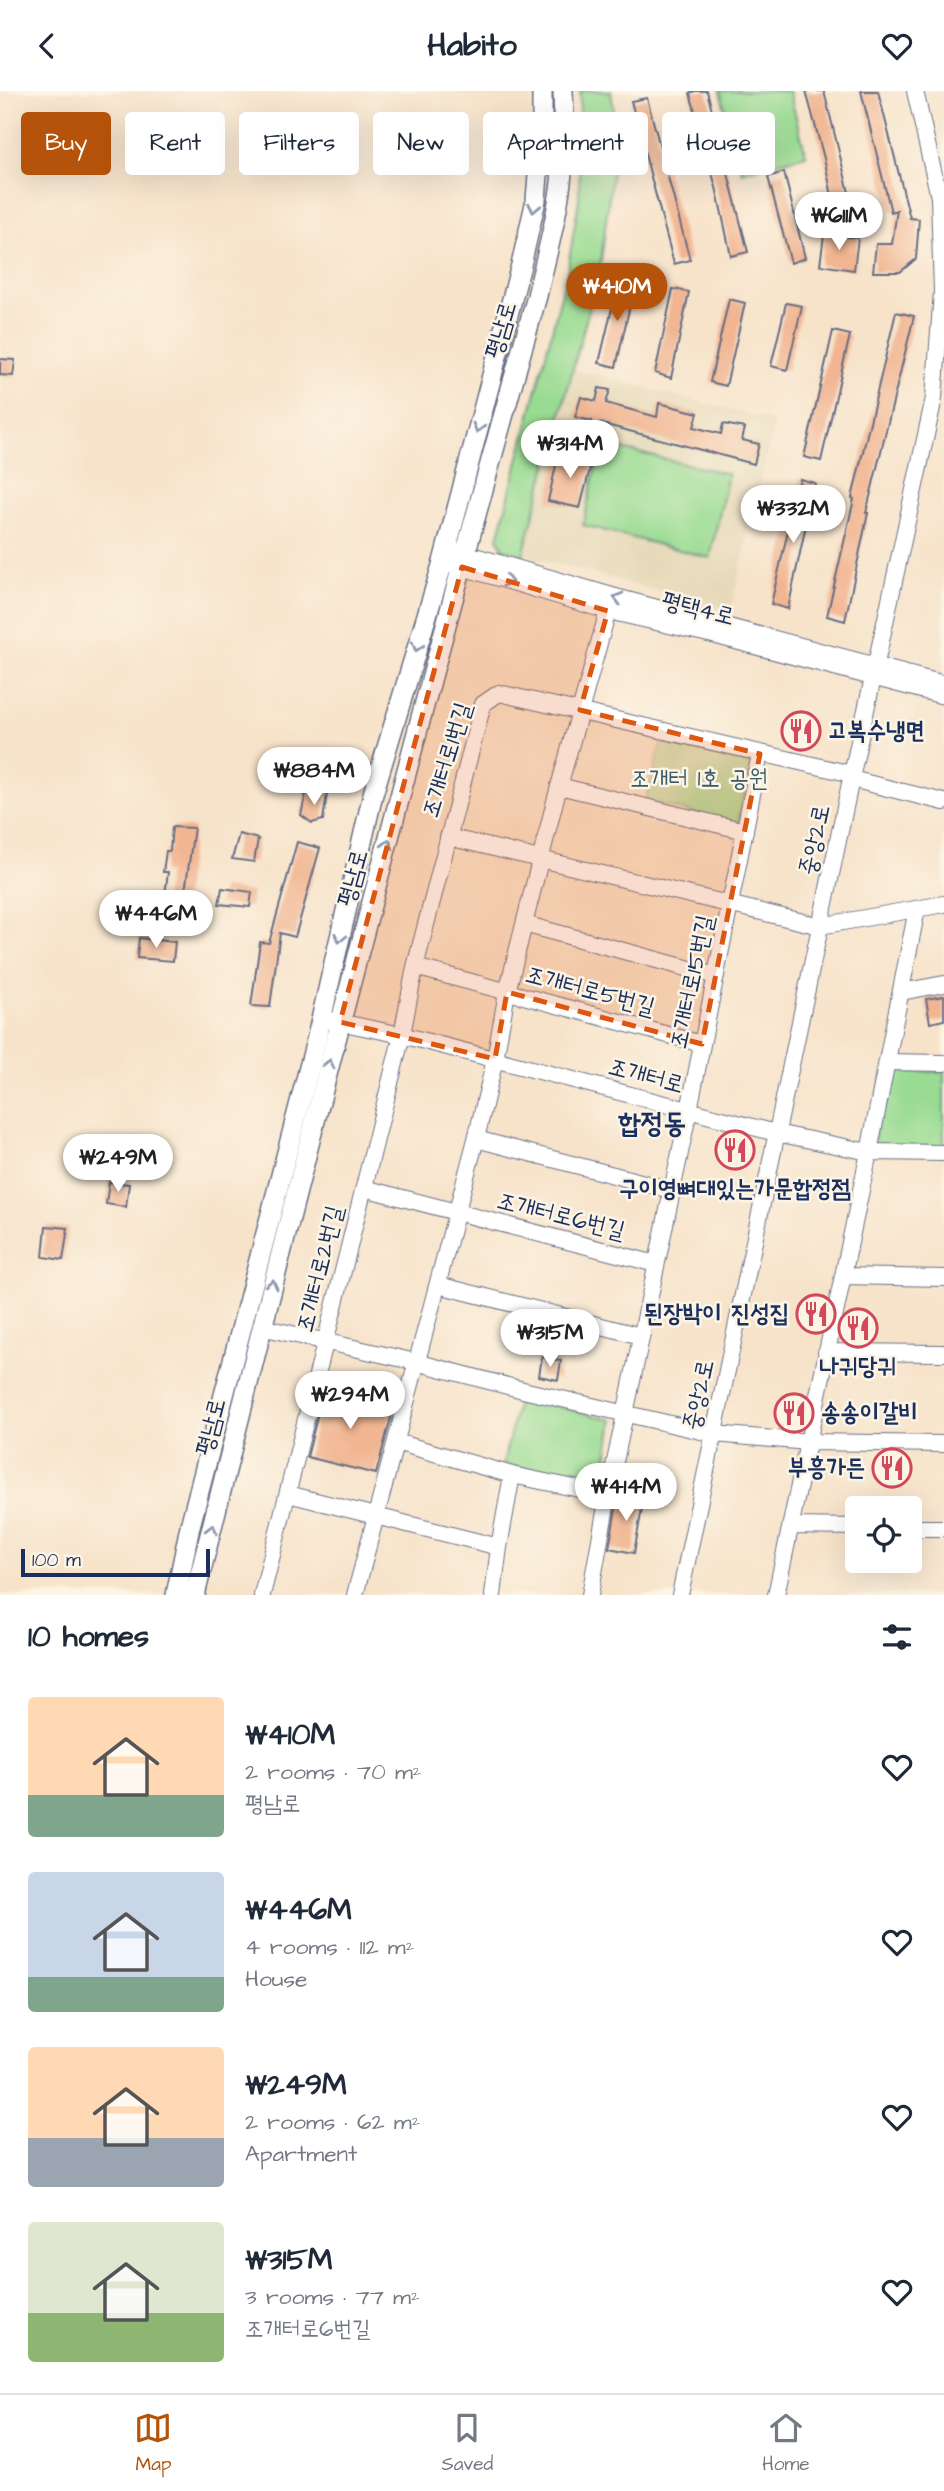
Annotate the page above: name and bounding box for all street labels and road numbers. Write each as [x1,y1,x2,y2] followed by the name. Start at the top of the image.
[477,297,525,363] street label: 평남로
[658,584,738,634] street label: 평택4로
[413,698,481,822] street label: 조개터로1번길
[791,801,839,879] street label: 중앙2로
[329,846,377,910] street label: 평남로
[661,912,723,1052] street label: 조개터로15번길
[521,957,659,1025] street label: 조개터로5번길
[604,1050,688,1102] street label: 조개터로
[493,1184,629,1248] street label: 조개터로6번길
[288,1202,352,1336] street label: 조개터로2번길
[675,1356,723,1434] street label: 중앙2로
[187,1395,235,1459] street label: 평남로

